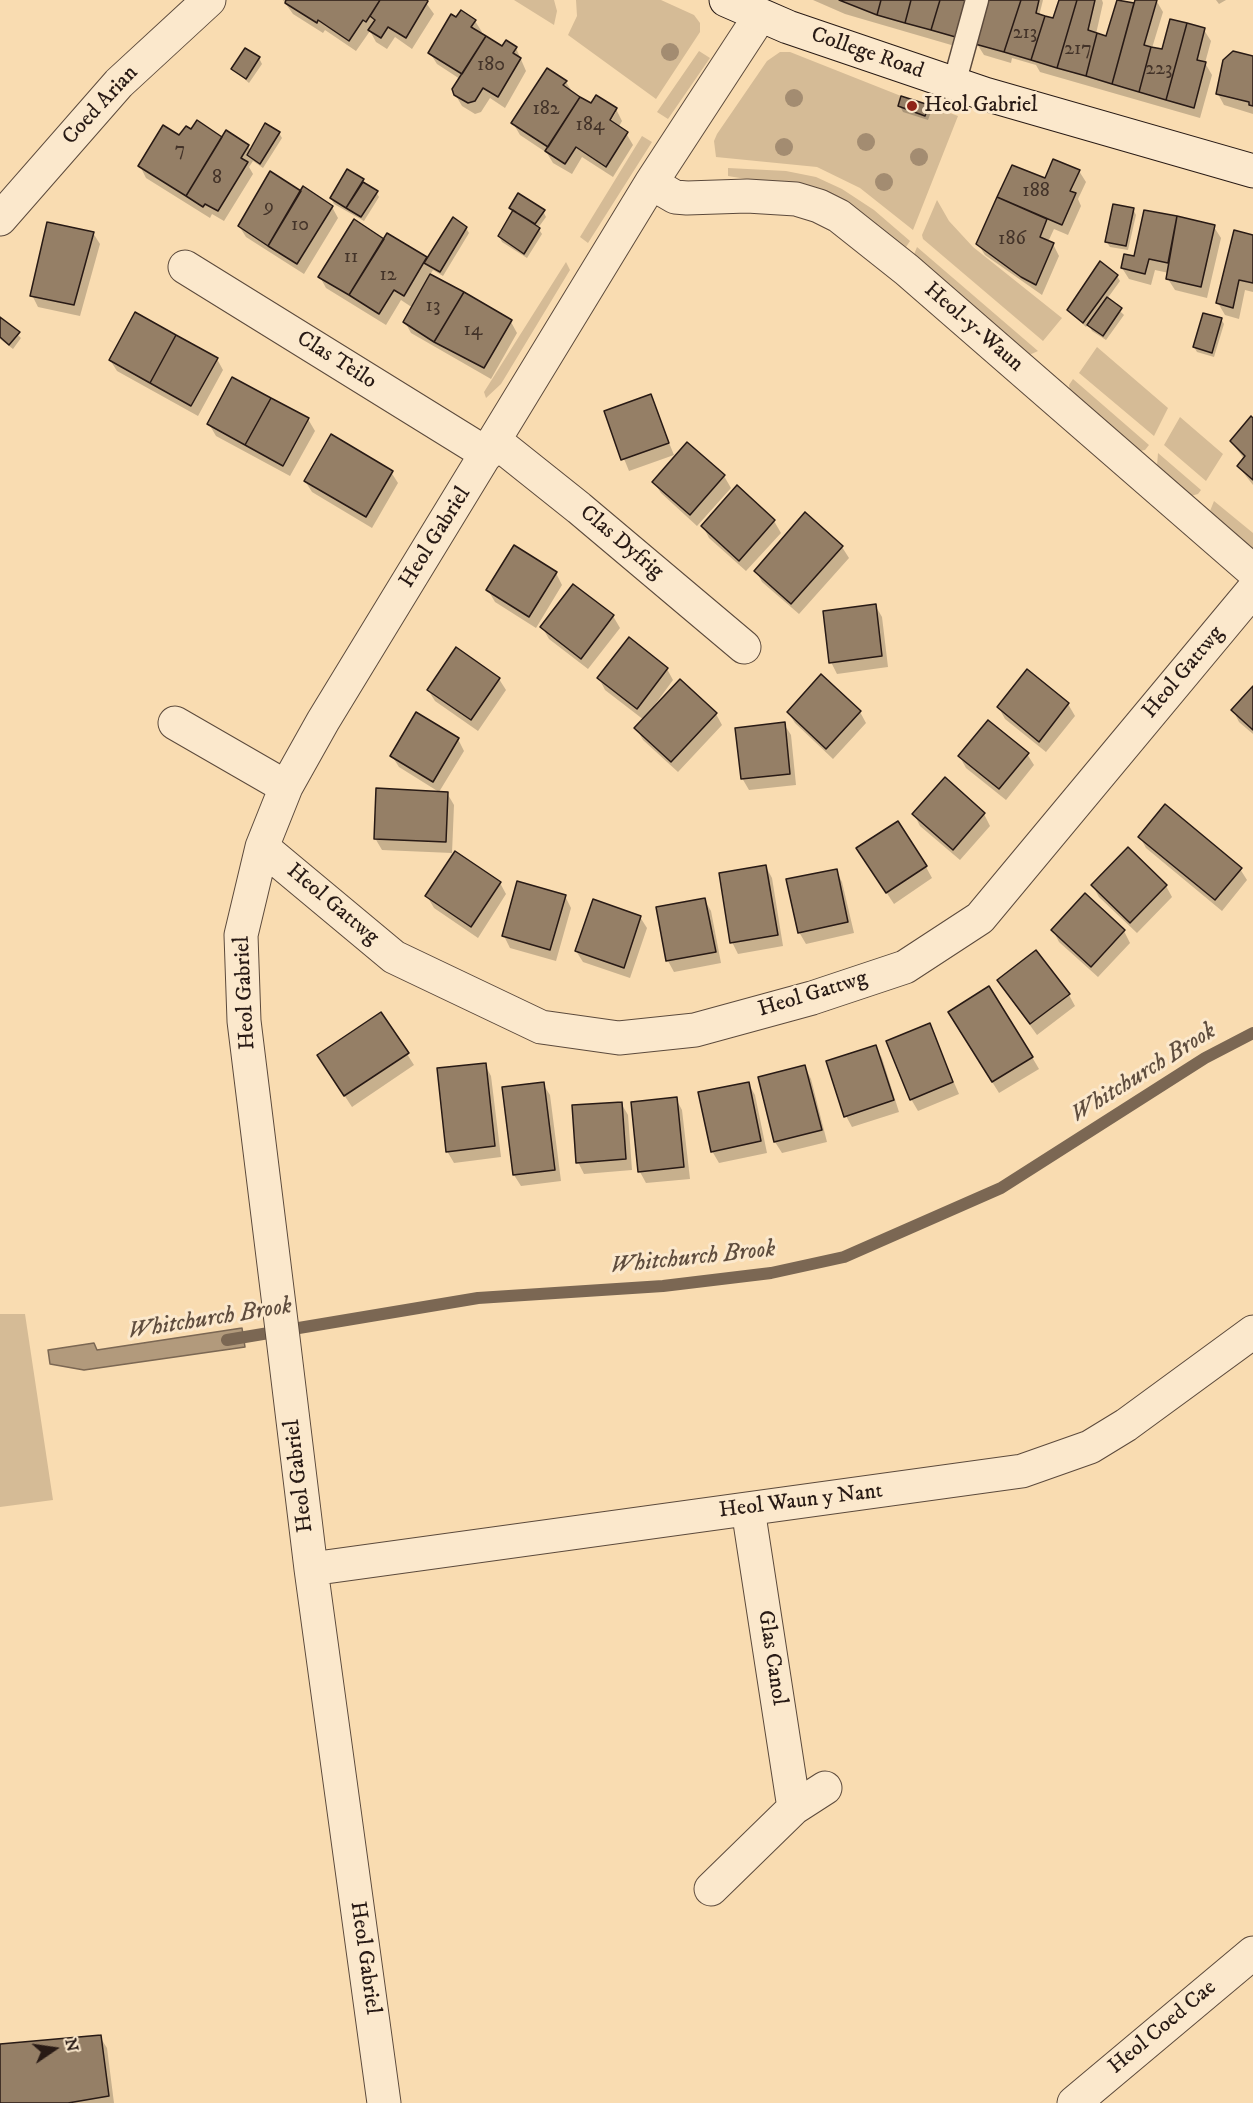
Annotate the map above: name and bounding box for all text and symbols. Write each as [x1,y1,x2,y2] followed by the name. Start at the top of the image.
[807,22,927,86] street label: College Road
[1013,22,1037,46] house number: 213
[1064,38,1092,62] house number: 217
[477,54,505,78] house number: 180
[1145,58,1173,82] house number: 223
[58,61,144,151] street label: Coed Arian
[924,93,1038,119] place label: Heol Gabriel
[532,98,560,122] house number: 182
[905,99,919,113] marker: Heol Gabriel
[576,114,604,138] house number: 184
[175,139,185,163] house number: 7
[212,167,222,191] house number: 8
[1022,180,1050,204] house number: 188
[264,196,274,220] house number: 9
[291,214,309,238] house number: 10
[998,228,1026,252] house number: 186
[344,246,358,270] house number: 11
[379,264,397,288] house number: 12
[918,278,1028,378] street label: Heol-y-Waun
[426,295,440,319] house number: 13
[464,319,482,343] house number: 14
[291,326,381,396] street label: Clas Teilo
[395,483,477,593] street label: Heol Gabriel
[574,500,668,586] street label: Clas Dyfrig
[1138,621,1230,725] street label: Heol Gattwg
[280,859,384,951] street label: Heol Gattwg
[230,936,262,1050] street label: Heol Gabriel
[755,966,871,1024] street label: Heol Gattwg
[1066,1018,1222,1130] water label: Whitchurch Brook
[609,1236,777,1282] water label: Whitchurch Brook
[126,1293,294,1347] water label: Whitchurch Brook
[280,1418,320,1534] street label: Heol Gabriel
[718,1479,884,1525] street label: Heol Waun y Nant
[750,1609,792,1707] street label: Glas Canol
[343,1900,385,2016] street label: Heol Gabriel
[1104,1975,1222,2081] street label: Heol Coed Cae
[24,2019,84,2079] north arrow
[60,2036,83,2054] text: N

